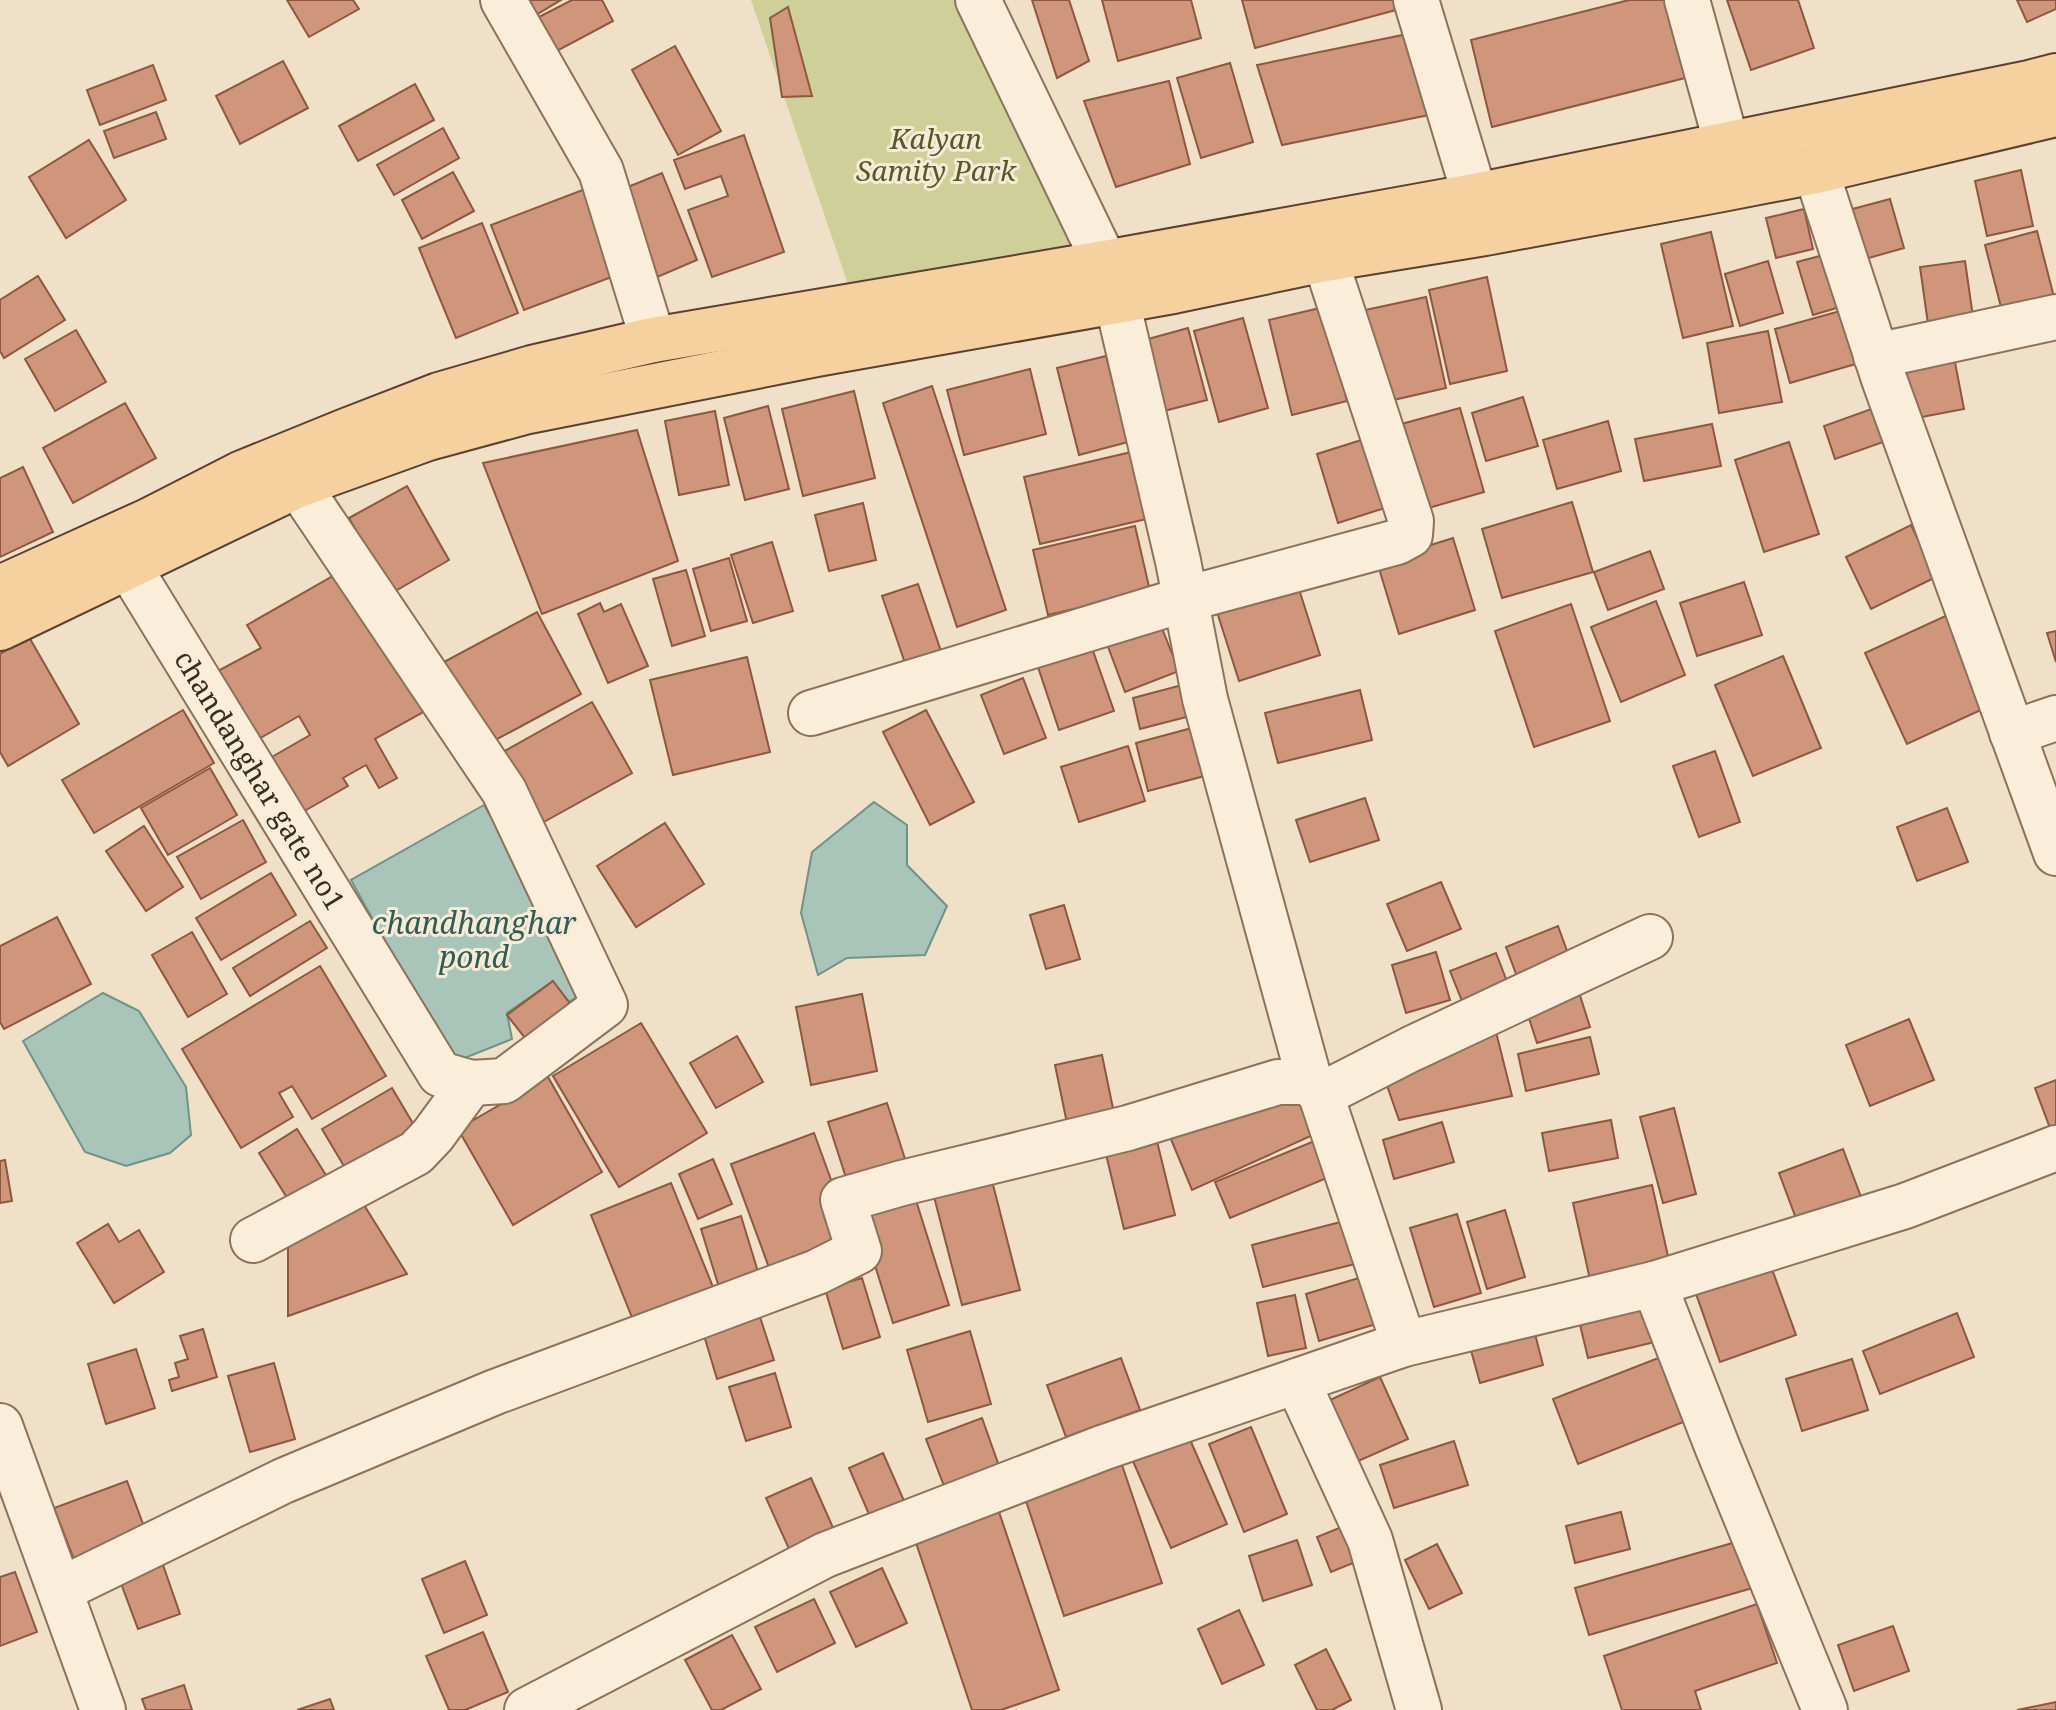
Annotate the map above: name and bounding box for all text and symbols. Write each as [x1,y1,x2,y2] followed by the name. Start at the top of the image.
[856,119,1017,189] park label: Kalyan Samity Park
[166,642,355,917] street label: chandanghar gate no1
[372,902,577,977] water label: chandhanghar pond

